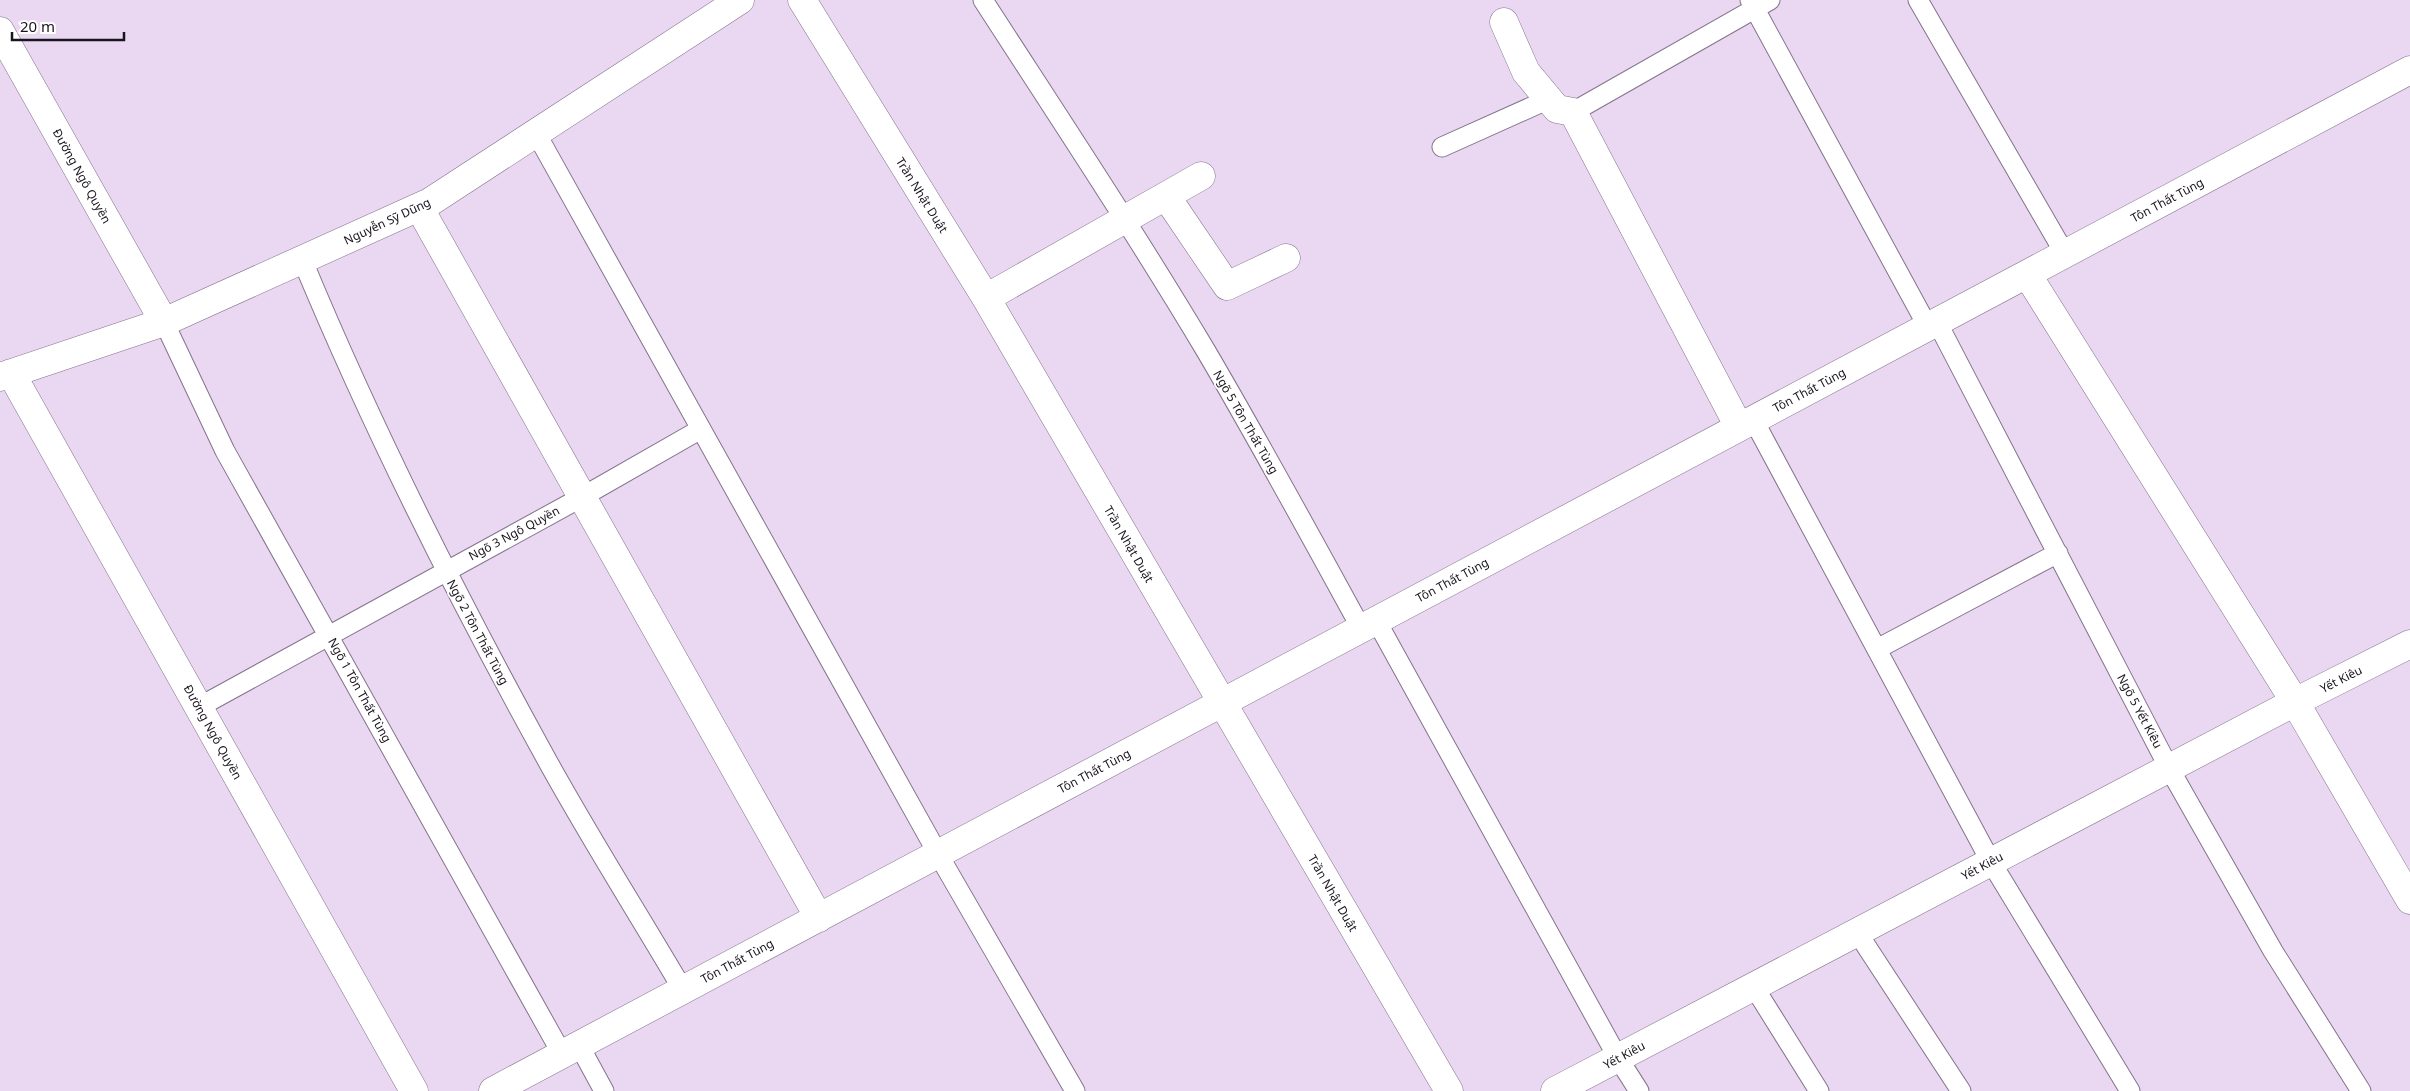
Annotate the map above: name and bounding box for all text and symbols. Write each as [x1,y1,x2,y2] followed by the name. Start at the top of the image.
[12,10,125,42] scale bar
[20,16,55,36] text: 20 m
[49,125,115,227] street label: Đường Ngô Quyền
[892,154,952,237] street label: Trần Nhật Duật
[2128,174,2206,226] street label: Tôn Thất Tùng
[341,193,433,249] street label: Nguyễn Sỹ Dũng
[1770,364,1848,416] street label: Tôn Thất Tùng
[1209,367,1283,477] street label: Ngõ 5 Tôn Thất Tùng
[465,502,563,564] street label: Ngõ 3 Ngô Quyền
[1100,502,1158,586] street label: Trần Nhật Duật
[1413,554,1491,606] street label: Tôn Thất Tùng
[443,576,513,688] street label: Ngõ 2 Tôn Thất Tùng
[324,635,396,745] street label: Ngõ 1 Tôn Thất Tùng
[2317,661,2365,697] street label: Yết Kiêu
[2113,671,2167,751] street label: Ngõ 5 Yết Kiêu
[180,681,246,783] street label: Đường Ngô Quyền
[1055,745,1133,797] street label: Tôn Thất Tùng
[1958,848,2006,884] street label: Yết Kiêu
[1304,851,1362,935] street label: Trần Nhật Duật
[698,935,776,987] street label: Tôn Thất Tùng
[1600,1037,1648,1073] street label: Yết Kiêu

